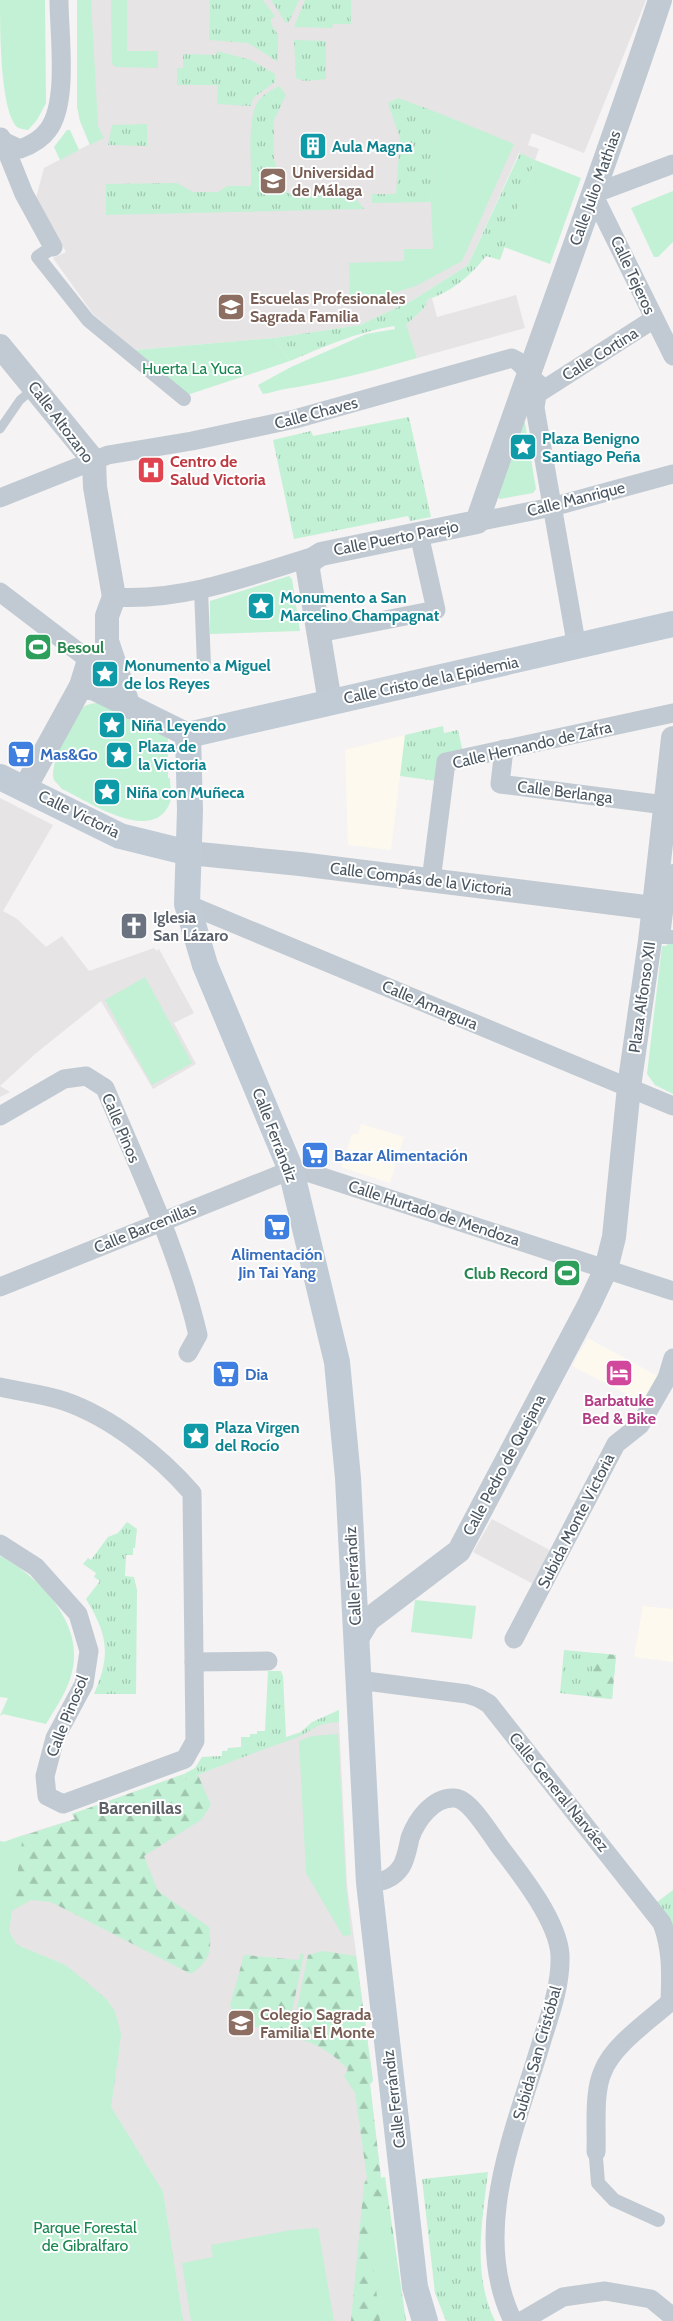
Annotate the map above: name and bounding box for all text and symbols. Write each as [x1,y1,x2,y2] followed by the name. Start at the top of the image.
[565,128,625,248] street label: Calle Julio Mathias
[298,131,328,161] building icon: Aula Magna
[332,137,412,156] place label: Aula Magna
[292,163,374,200] place label: Universidad de Málaga
[258,166,288,196] school or university icon: Universidad de Málaga
[607,233,660,317] street label: Calle Tejeros
[250,289,406,326] place label: Escuelas Profesionales Sagrada Familia
[216,292,246,322] school or university icon: Escuelas Profesionales Sagrada Familia
[559,323,642,385] street label: Calle Cortina
[142,359,242,378] park label: Huerta La Yuca
[24,377,98,467] street label: Calle Altozano
[272,393,360,433] street label: Calle Chaves
[542,429,640,466] place label: Plaza Benigno Santiago Peña
[508,432,538,462] place icon: Plaza Benigno Santiago Peña
[170,452,266,489] place label: Centro de Salud Victoria
[136,455,166,485] hospital icon: Centro de Salud Victoria
[525,478,627,520] street label: Calle Manrique
[332,517,460,559] street label: Calle Puerto Parejo
[280,588,440,625] place label: Monumento a San Marcelino Champagnat
[246,591,276,621] place icon: Monumento a San Marcelino Champagnat
[23,632,53,662] sports icon: Besoul
[57,638,104,657] place label: Besoul
[342,652,520,708] street label: Calle Cristo de la Epidemia
[124,656,271,693] place label: Monumento a Miguel de los Reyes
[90,659,120,689] place icon: Monumento a Miguel de los Reyes
[97,710,127,740] place icon: Niña Leyendo
[131,716,226,735] place label: Niña Leyendo
[451,717,614,773] street label: Calle Hernando de Zafra
[138,737,206,774] place label: Plaza de la Victoria
[6,739,36,769] supermarket icon: Mas&Go
[104,740,134,770] place icon: Plaza de la Victoria
[40,745,98,764] place label: Mas&Go
[92,777,122,807] place icon: Niña con Muñeca
[516,777,614,807] street label: Calle Berlanga
[126,783,244,802] place label: Niña con Muñeca
[35,786,123,842] street label: Calle Victoria
[329,858,513,900] street label: Calle Compás de la Victoria
[153,908,228,945] place label: Iglesia San Lázaro
[119,911,149,941] church icon: Iglesia San Lázaro
[625,940,659,1054] street label: Plaza Alfonso XII
[379,976,481,1034] street label: Calle Amargura
[248,1085,302,1185] street label: Calle Ferrándiz
[98,1090,144,1166] street label: Calle Pinos
[300,1140,330,1170] supermarket icon: Bazar Alimentación
[334,1146,468,1165] place label: Bazar Alimentación
[346,1176,522,1250] street label: Calle Hurtado de Mendoza
[91,1199,199,1257] street label: Calle Barcenillas
[262,1212,292,1242] supermarket icon: Alimentación Jin Tai Yang
[231,1245,323,1282] place label: Alimentación Jin Tai Yang
[552,1258,582,1288] sports icon: Club Record
[464,1264,548,1283] place label: Club Record
[604,1358,634,1388] hotel icon: Barbatuke Bed & Bike
[211,1359,241,1389] supermarket icon: Dia
[245,1365,268,1384] place label: Dia
[459,1391,549,1539] street label: Calle Pedro de Quejana
[582,1391,656,1428] place label: Barbatuke Bed & Bike
[215,1418,300,1455] place label: Plaza Virgen del Rocío
[181,1421,211,1451] place icon: Plaza Virgen del Rocío
[534,1450,618,1592] street label: Subida Monte Victoria
[341,1526,365,1626] street label: Calle Ferrándiz
[42,1672,92,1760] street label: Calle Pinosol
[505,1729,613,1856] street label: Calle General Narváez
[98,1797,182,1819] district label: Barcenillas
[509,1983,565,2122] street label: Subida San Cristóbal
[260,2005,375,2042] place label: Colegio Sagrada Familia El Monte
[226,2008,256,2038] school or university icon: Colegio Sagrada Familia El Monte
[378,2048,409,2149] street label: Calle Ferrándiz
[33,2218,137,2255] park label: Parque Forestal de Gibralfaro

